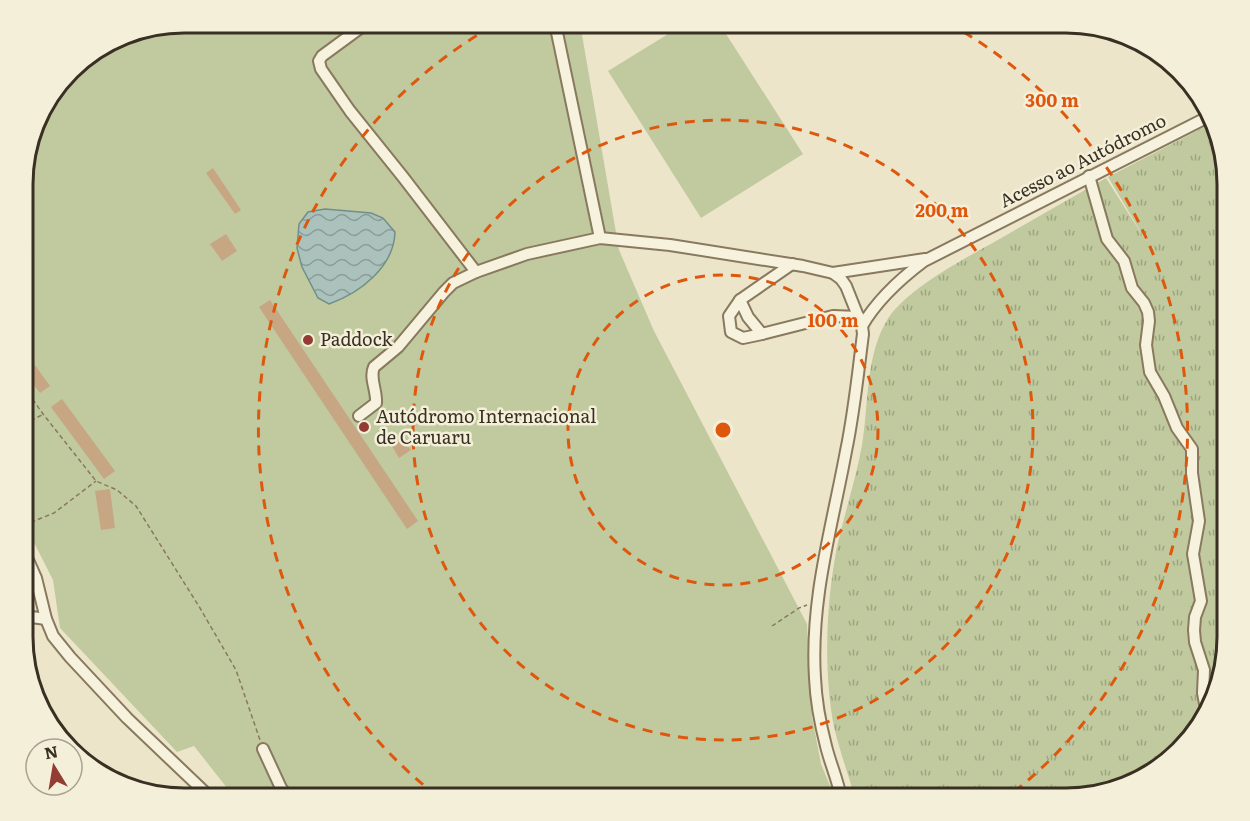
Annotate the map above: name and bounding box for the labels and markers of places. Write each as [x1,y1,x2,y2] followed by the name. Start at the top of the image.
[320,325,394,352] place label: Paddock
[301,333,315,347] marker: Paddock
[376,402,596,450] place label: Autódromo Internacional de Caruaru
[357,420,371,434] marker: Autódromo Internacional de Caruaru
[713,420,733,440] centre of rings

